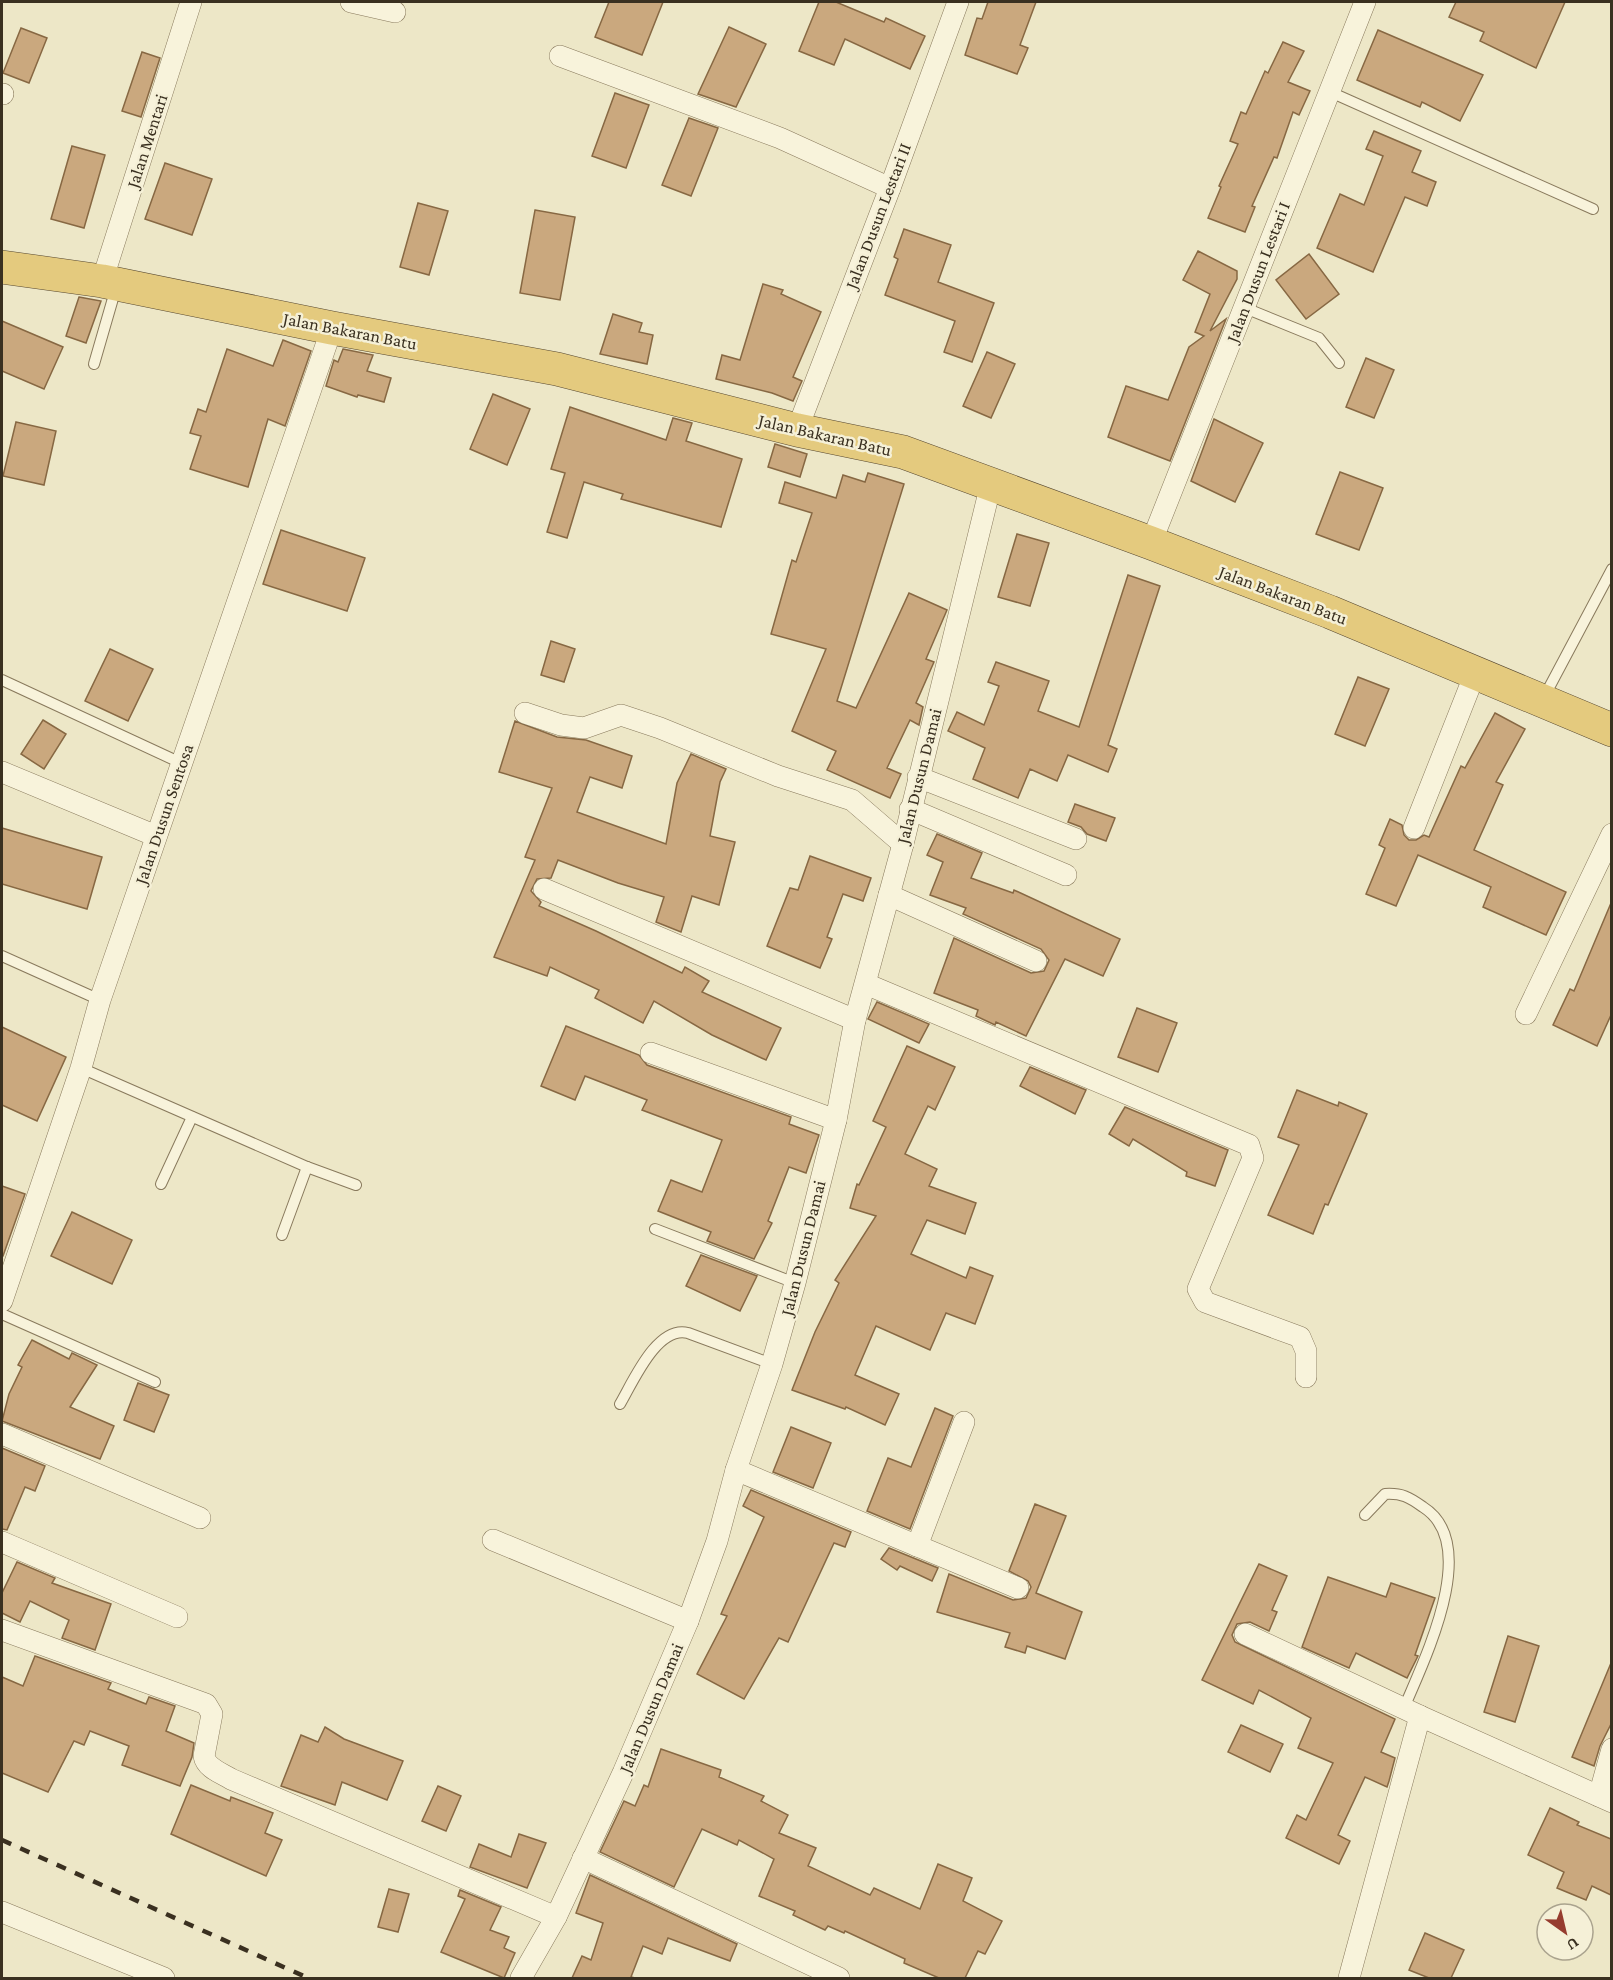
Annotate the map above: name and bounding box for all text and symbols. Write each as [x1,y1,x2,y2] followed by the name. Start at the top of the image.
[122,91,172,192] street label: Jalan Mentari
[840,140,915,294] street label: Jalan Dusun Lestari II
[1221,199,1294,347] street label: Jalan Dusun Lestari I
[279,308,419,354] street label: Jalan Bakaran Batu
[755,410,894,460] street label: Jalan Bakaran Batu
[1214,561,1350,629] street label: Jalan Bakaran Batu
[892,706,946,848] street label: Jalan Dusun Damai
[130,741,197,889] street label: Jalan Dusun Sentosa
[776,1178,830,1320] street label: Jalan Dusun Damai
[614,1640,687,1778] street label: Jalan Dusun Damai
[1535,1902,1595,1962] north arrow
[1564,1934,1582,1954] text: U

